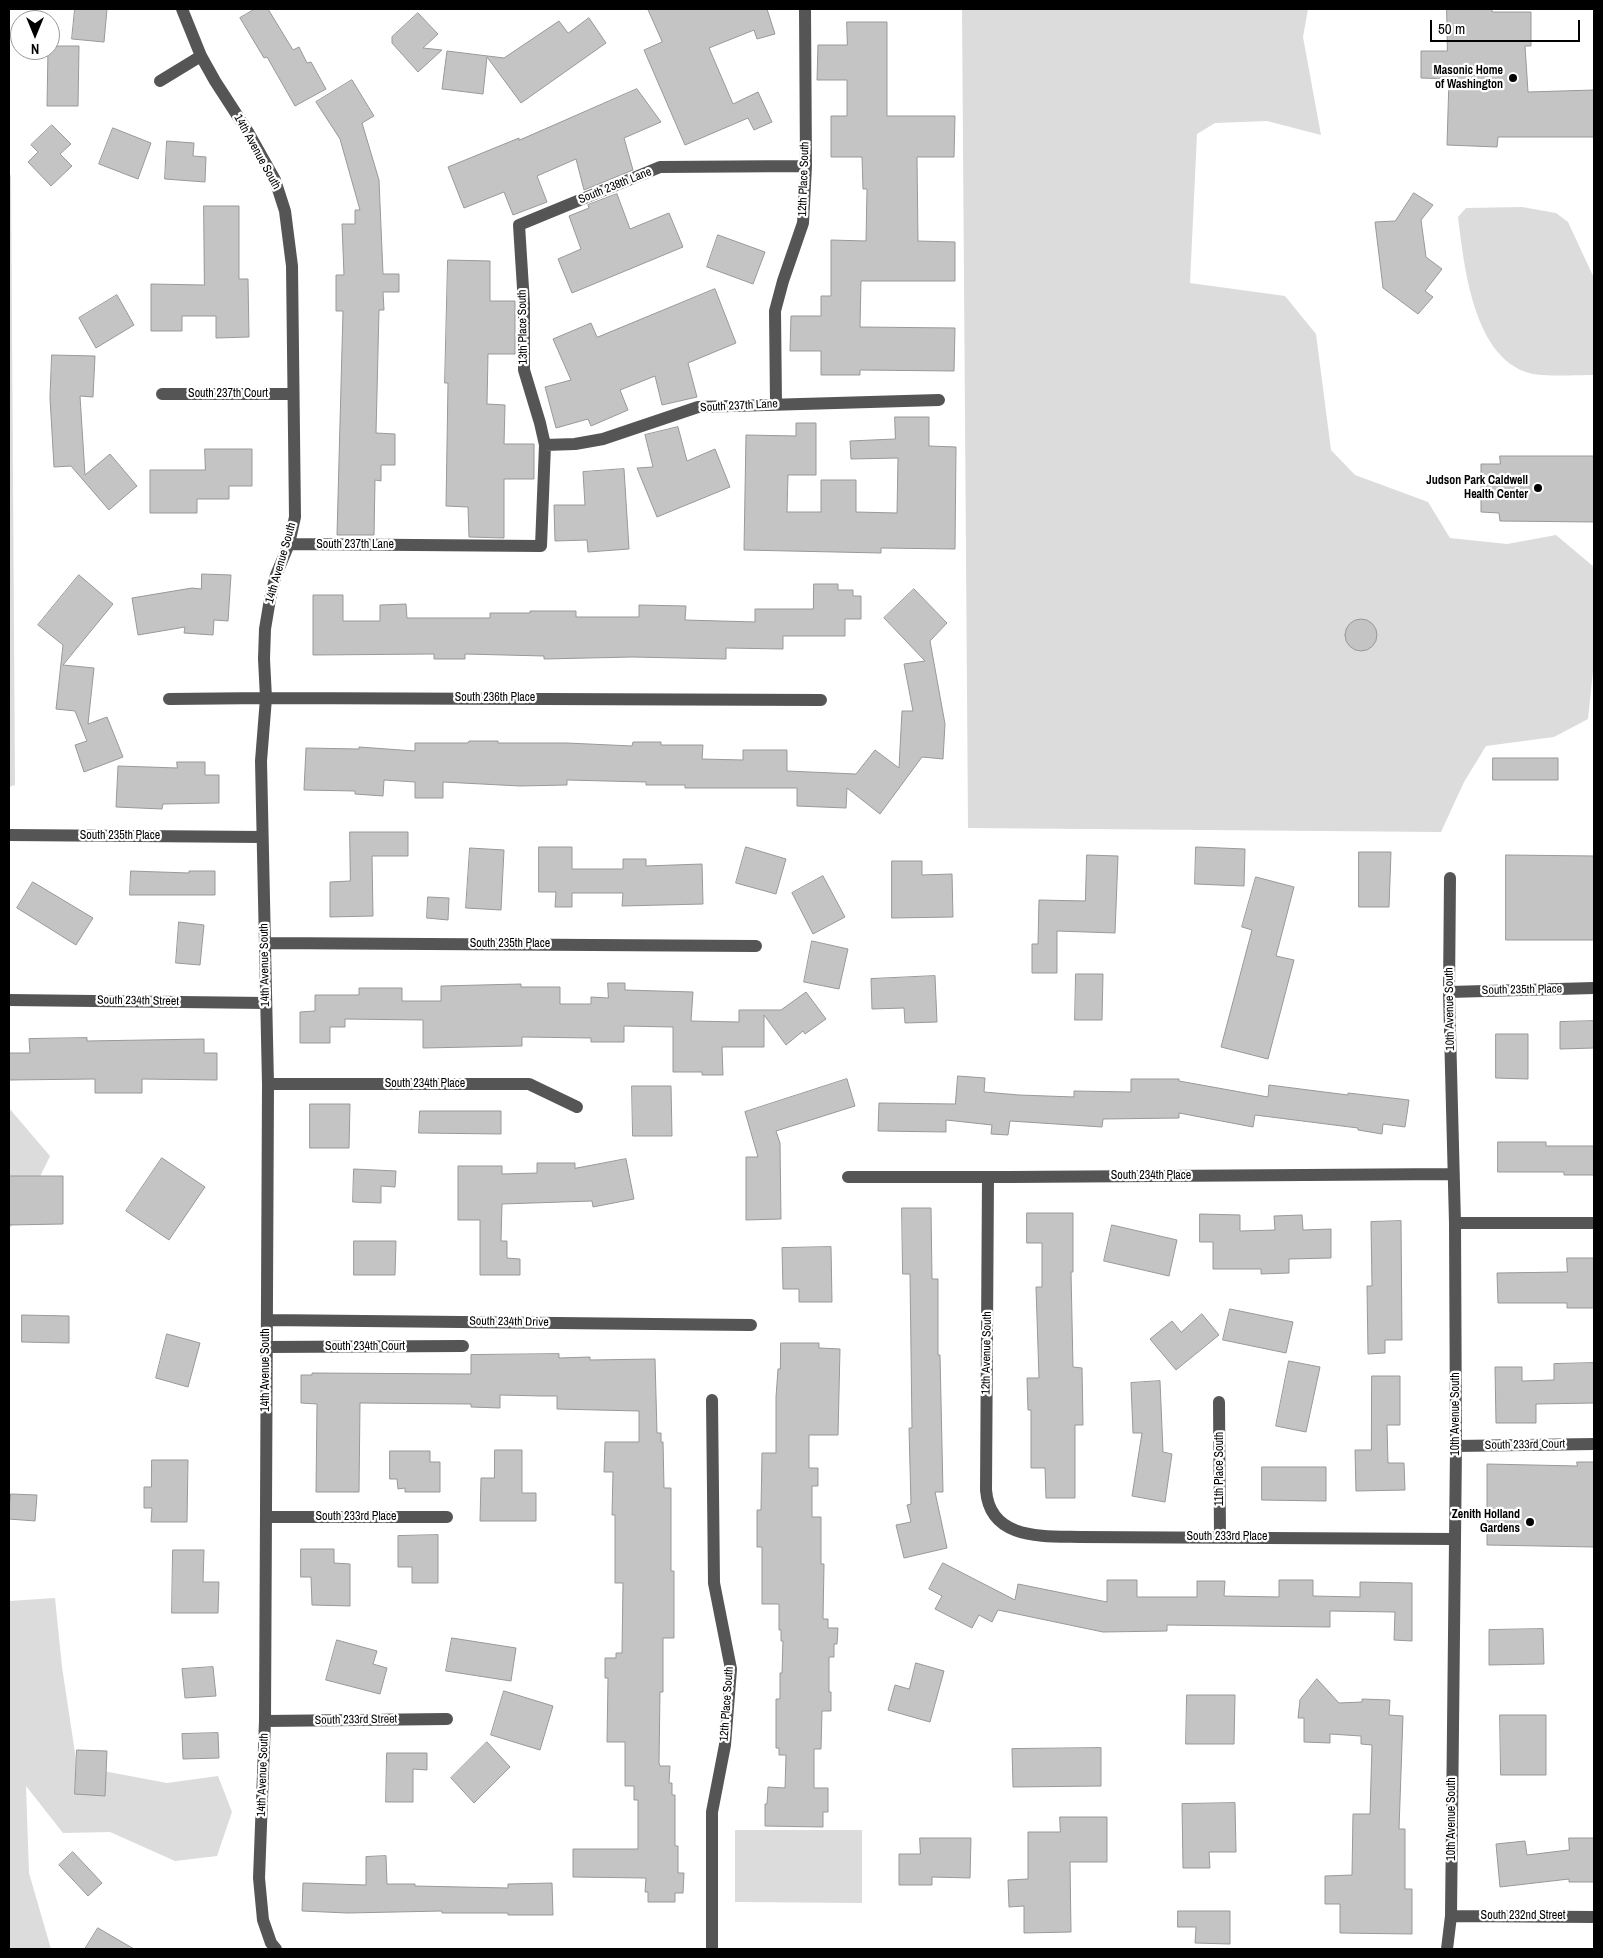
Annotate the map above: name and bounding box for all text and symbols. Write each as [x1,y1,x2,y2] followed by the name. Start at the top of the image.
[10,10,60,60] north arrow
[1433,10,1583,42] scale bar
[1438,18,1465,39] text: 50 m
[31,40,39,58] text: N
[1434,64,1503,92] place label: Masonic Home of Washington
[1507,72,1519,84] marker: Masonic Home of Washington
[230,112,284,192] street label: 14th Avenue South
[795,141,813,217] street label: 12th Place South
[576,165,654,207] street label: South 238th Lane
[515,289,531,365] street label: 13th Place South
[188,387,268,401] street label: South 237th Court
[700,397,778,415] street label: South 237th Lane
[1426,474,1528,502] place label: Judson Park Caldwell Health Center
[1532,482,1544,494] marker: Judson Park Caldwell Health Center
[263,521,299,605] street label: 14th Avenue South
[316,538,394,552] street label: South 237th Lane
[455,691,535,705] street label: South 236th Place
[80,829,160,843] street label: South 235th Place
[257,923,273,1007] street label: 14th Avenue South
[470,937,550,951] street label: South 235th Place
[1442,967,1458,1051] street label: 10th Avenue South
[1482,982,1562,998] street label: South 235th Place
[97,993,179,1009] street label: South 234th Street
[385,1077,465,1091] street label: South 234th Place
[1111,1169,1191,1183] street label: South 234th Place
[979,1311,995,1395] street label: 12th Avenue South
[469,1314,549,1330] street label: South 234th Drive
[259,1328,273,1412] street label: 14th Avenue South
[325,1340,405,1354] street label: South 234th Court
[1449,1372,1463,1456] street label: 10th Avenue South
[1213,1432,1227,1506] street label: 11th Place South
[1485,1437,1565,1453] street label: South 233rd Court
[1452,1508,1520,1536] place label: Zenith Holland Gardens
[316,1510,396,1524] street label: South 233rd Place
[1524,1516,1536,1528] marker: Zenith Holland Gardens
[1187,1530,1267,1544] street label: South 233rd Place
[717,1666,737,1742] street label: 12th Place South
[315,1712,397,1728] street label: South 233rd Street
[254,1733,272,1817] street label: 14th Avenue South
[1445,1777,1459,1861] street label: 10th Avenue South
[1481,1909,1565,1923] street label: South 232nd Street

